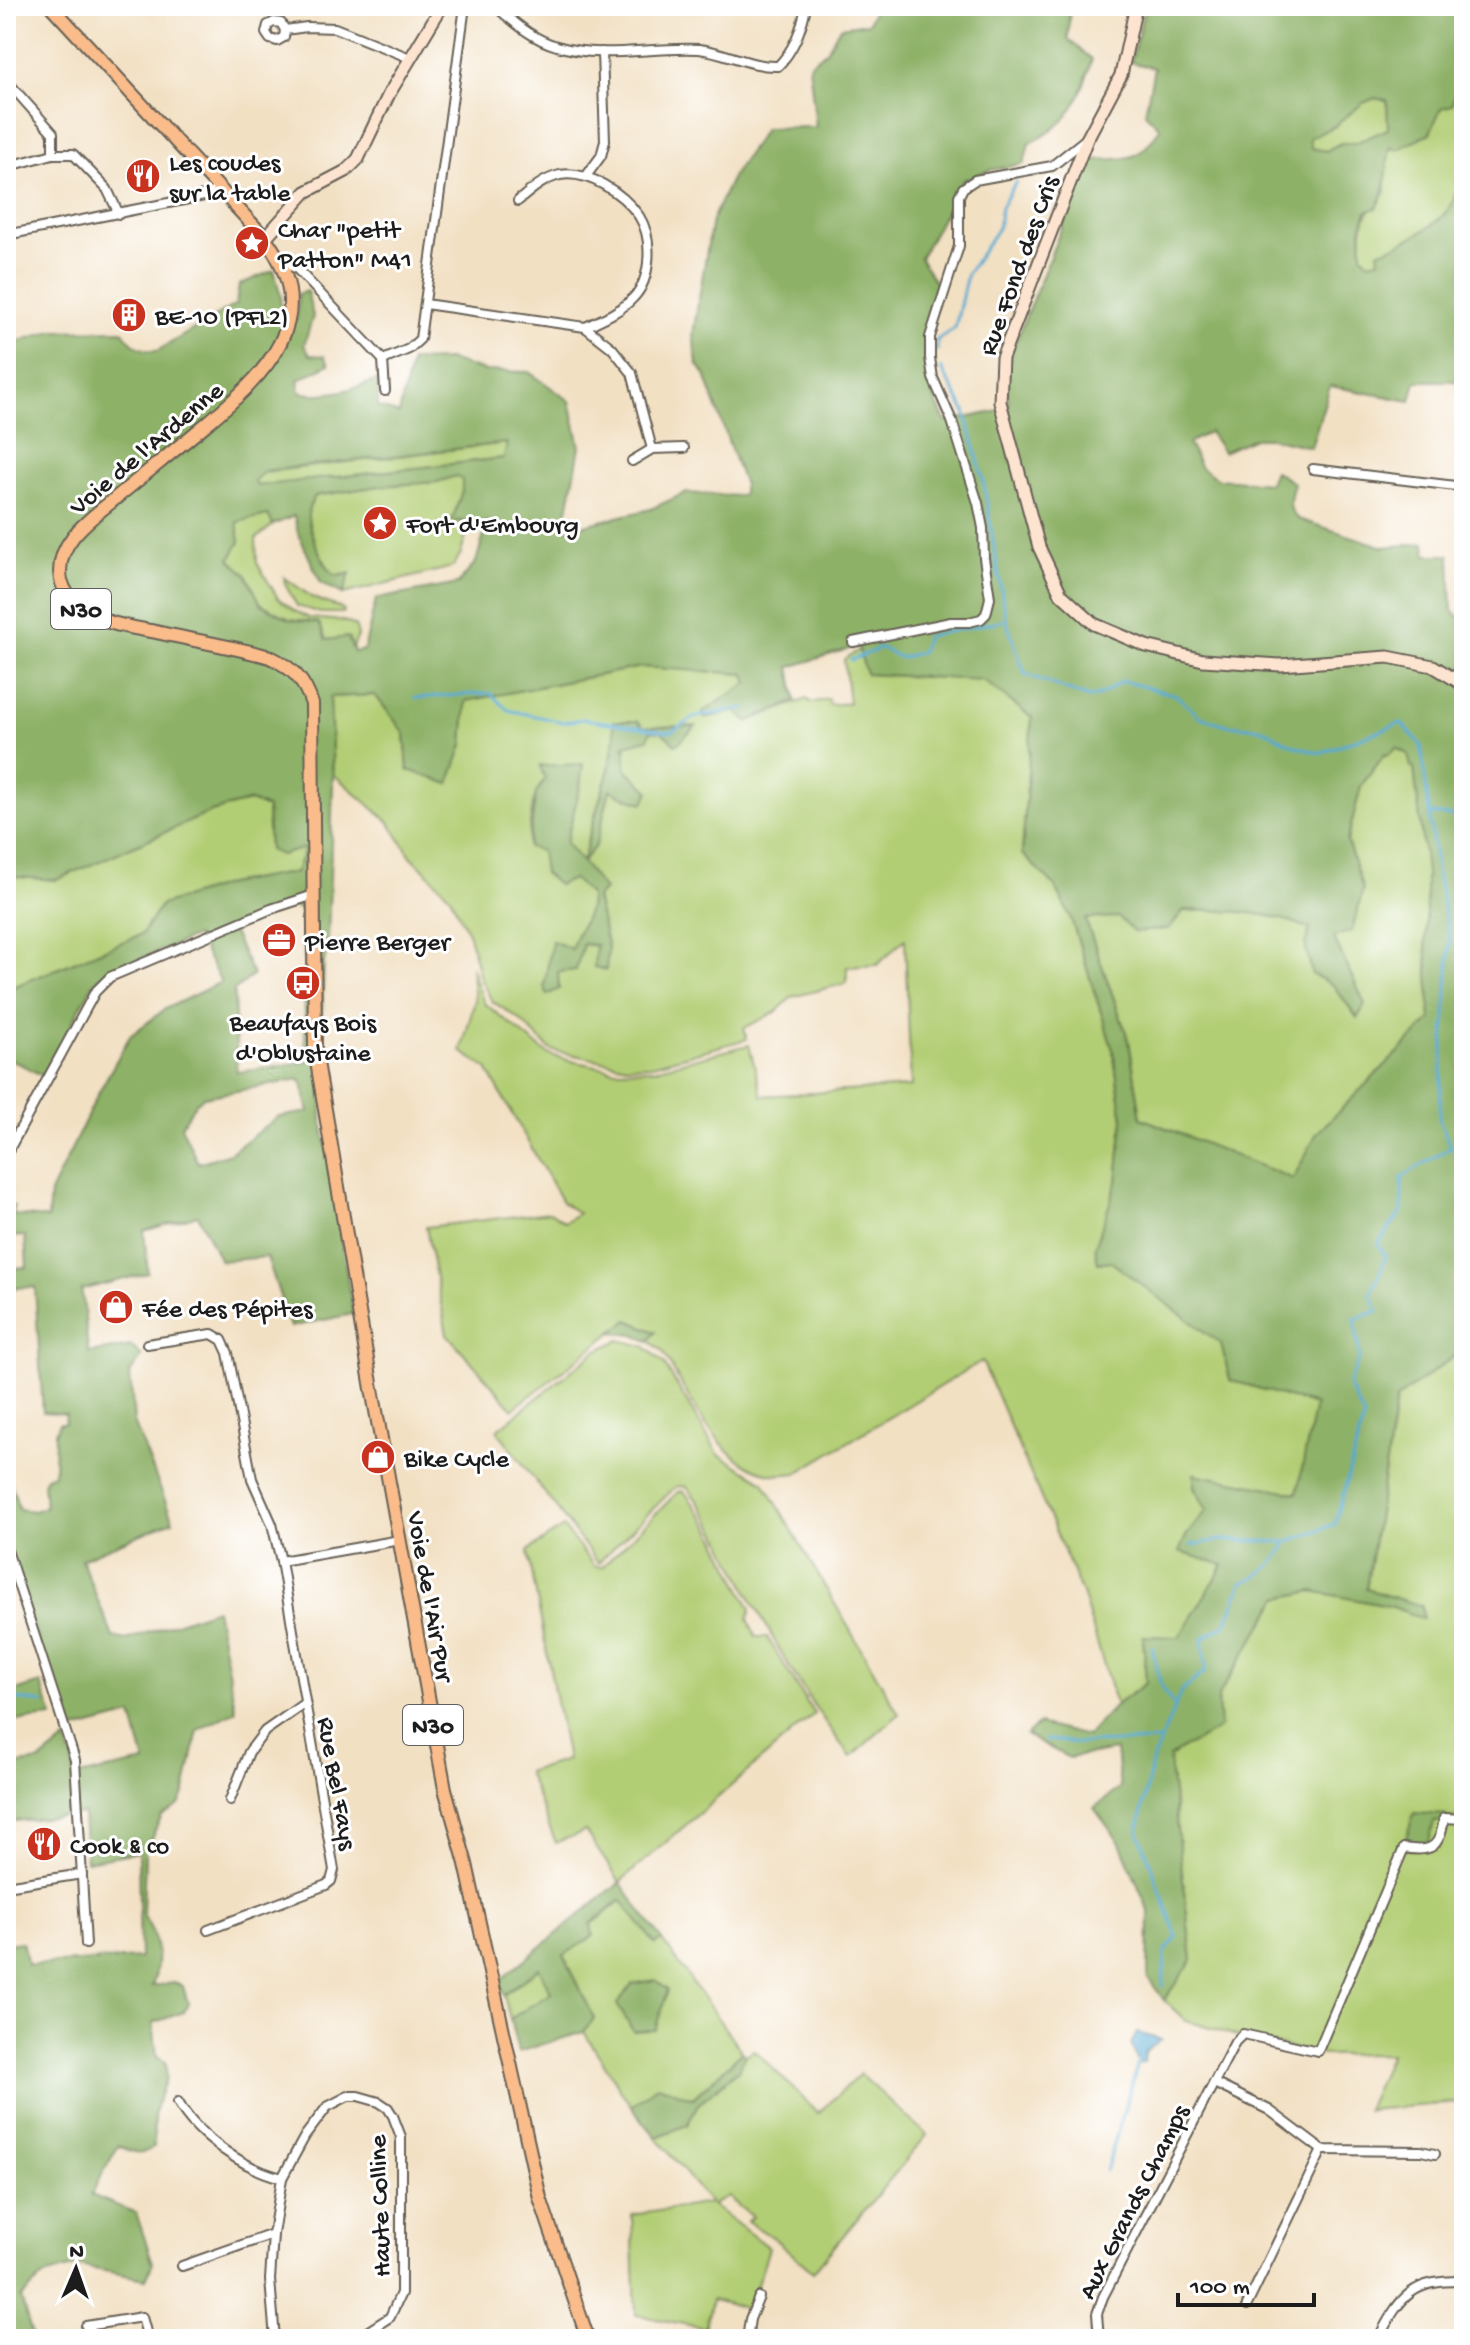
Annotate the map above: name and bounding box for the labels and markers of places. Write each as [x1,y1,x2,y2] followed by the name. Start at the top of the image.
[169,150,291,211] place label: Les coudes sur la table
[124,157,162,195] restaurant icon: Les coudes sur la table
[277,217,412,278] place label: Char "petit Patton" M41
[233,224,271,262] place icon: Char "petit Patton" M41
[110,296,148,334] building icon: BE-10 (PFL2)
[154,304,289,335] place label: BE-10 (PFL2)
[361,504,399,542] place icon: Fort d'Embourg
[405,512,579,543] place label: Fort d'Embourg
[260,921,298,959] office icon: Pierre Berger
[304,929,453,960] place label: Pierre Berger
[284,964,322,1002] bus stop icon: Beaufays Bois d'Oblustaine
[229,1010,378,1071] place label: Beaufays Bois d'Oblustaine
[97,1288,135,1326] shop icon: Fée des Pépites
[141,1296,314,1327] place label: Fée des Pépites
[359,1438,397,1476] shop icon: Bike Cycle
[403,1446,510,1477] place label: Bike Cycle
[25,1825,63,1863] restaurant icon: Cook & co
[70,1833,169,1864] place label: Cook & co

